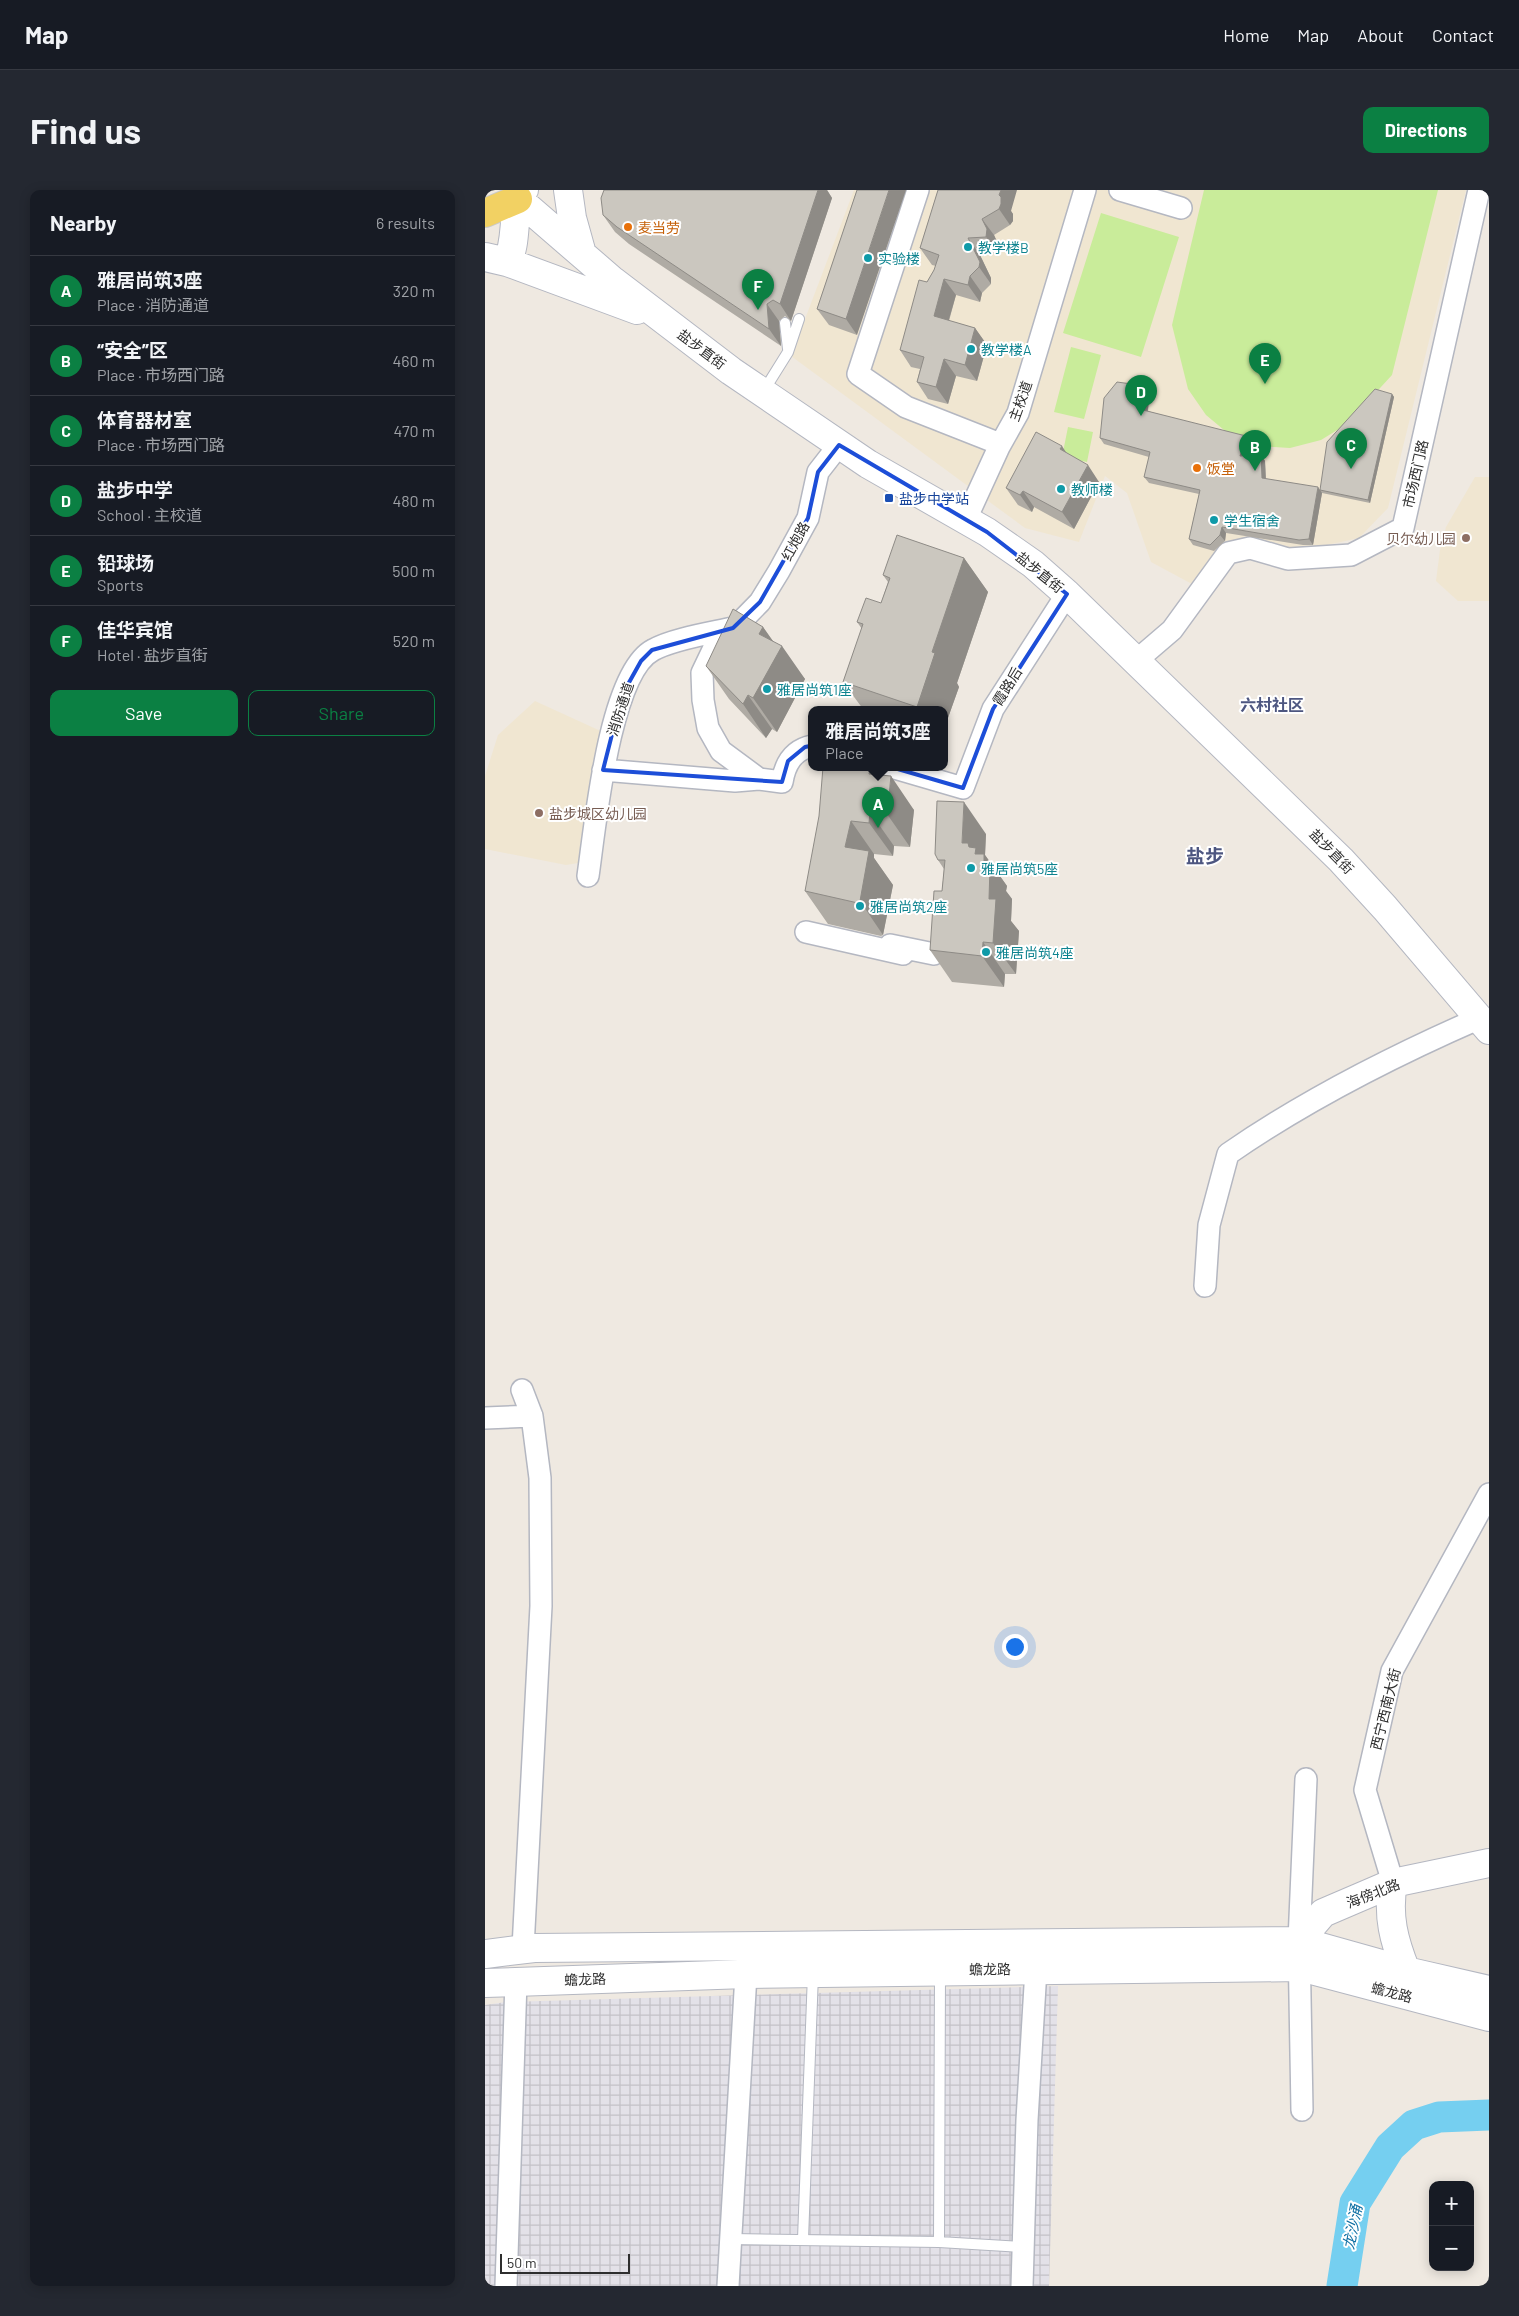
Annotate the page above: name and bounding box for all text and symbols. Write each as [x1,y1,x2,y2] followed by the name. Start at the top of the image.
[25,20,68,49] text: Map
[1223,24,1269,46] text: Home
[1297,24,1329,46] text: Map
[1357,24,1404,46] text: About
[1432,24,1494,46] text: Contact
[1363,107,1489,153] button: Directions
[30,109,141,151] text: Find us
[50,210,116,235] text: Nearby
[376,213,435,232] text: 6 results
[638,219,680,236] place label: 麦当劳
[622,221,634,233] marker: 麦当劳
[978,239,1029,256] place label: 教学楼B
[962,241,974,253] marker: 教学楼B
[878,250,920,267] place label: 实验楼
[862,252,874,264] marker: 实验楼
[97,268,202,291] text: 雅居尚筑3座
[742,269,774,310] pin: F
[61,281,71,300] text: A
[393,281,435,300] text: 320 m
[97,295,209,314] text: Place · 消防通道
[675,325,729,373] street label: 盐步直街
[97,338,168,361] text: “安全”区
[981,341,1032,358] place label: 教学楼A
[965,343,977,355] marker: 教学楼A
[1249,343,1281,384] pin: E
[61,351,71,370] text: B
[392,351,435,370] text: 460 m
[97,365,225,384] text: Place · 市场西门路
[1125,375,1157,416] pin: D
[1005,378,1035,424] street label: 主校道
[97,408,192,431] text: 体育器材室
[61,421,71,440] text: C
[394,421,435,440] text: 470 m
[1335,428,1367,469] pin: C
[1239,430,1271,471] pin: B
[97,435,225,454] text: Place · 市场西门路
[1399,438,1431,510] street label: 市场西门路
[1207,460,1235,477] place label: 饭堂
[1191,462,1203,474] marker: 饭堂
[97,478,173,501] text: 盐步中学
[1071,481,1113,498] place label: 教师楼
[1055,483,1067,495] marker: 教师楼
[899,490,969,507] place label: 盐步中学站
[61,491,71,510] text: D
[392,491,435,510] text: 480 m
[883,492,895,504] marker: 盐步中学站
[97,505,202,524] text: School · 主校道
[1224,512,1280,529] place label: 学生宿舍
[1208,514,1220,526] marker: 学生宿舍
[778,518,812,564] street label: 红炮路
[1386,530,1456,547] place label: 贝尔幼儿园
[1460,532,1472,544] marker: 贝尔幼儿园
[1013,548,1067,596] street label: 盐步直街
[97,551,154,574] text: 铅球场
[61,561,71,580] text: E
[392,561,435,580] text: 500 m
[97,575,143,594] text: Sports
[97,618,173,641] text: 佳华宾馆
[62,631,70,650] text: F
[393,631,435,650] text: 520 m
[97,645,208,664] text: Hotel · 盐步直街
[989,664,1025,708] street label: 霞路后
[603,680,637,738] street label: 消防通道
[777,681,852,698] place label: 雅居尚筑1座
[761,683,773,695] marker: 雅居尚筑1座
[50,690,238,736] button: Save
[248,690,435,736] button: Share
[1240,695,1304,714] district label: 六村社区
[808,706,948,771] popup
[825,719,931,742] text: 雅居尚筑3座
[825,743,864,762] text: Place
[862,787,894,828] pin: A
[549,805,647,822] place label: 盐步城区幼儿园
[533,807,545,819] marker: 盐步城区幼儿园
[1306,825,1358,877] street label: 盐步直街
[1186,844,1224,867] district label: 盐步
[981,860,1058,877] place label: 雅居尚筑5座
[965,862,977,874] marker: 雅居尚筑5座
[870,898,948,915] place label: 雅居尚筑2座
[854,900,866,912] marker: 雅居尚筑2座
[996,944,1074,961] place label: 雅居尚筑4座
[980,946,992,958] marker: 雅居尚筑4座
[1002,1634,1028,1660] your location
[1367,1666,1403,1752] street label: 西宁西南大街
[1344,1875,1402,1911] street label: 海傍北路
[969,1960,1011,1978] street label: 蟾龙路
[564,1970,606,1988] street label: 蟾龙路
[1370,1978,1414,2006] street label: 蟾龙路
[1429,2181,1474,2271] map controls
[1429,2181,1474,2226] button: +
[1339,2201,1366,2251] water label: 龙沙涌
[1429,2226,1474,2271] button: −
[500,2251,630,2274] scale bar
[507,2254,536,2271] text: 50 m

